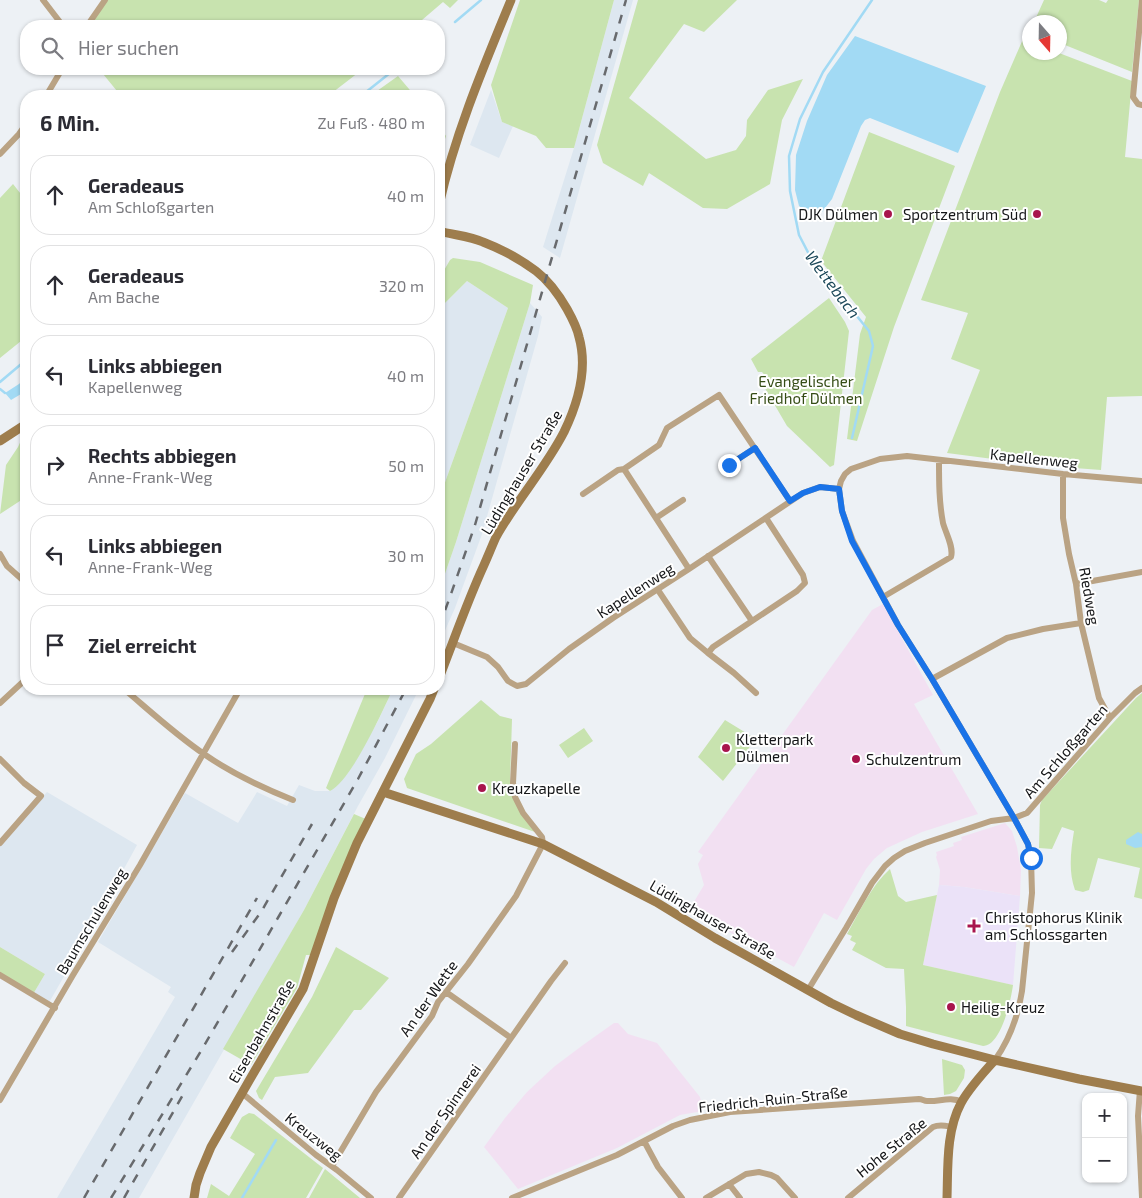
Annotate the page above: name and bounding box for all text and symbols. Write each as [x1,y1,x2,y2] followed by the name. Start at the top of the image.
[1022,15,1067,60] north arrow
[20,20,445,75] search box
[38,34,66,62] icon: search
[78,36,179,59] text: Hier suchen
[40,110,100,135] text: 6 Min.
[318,113,425,132] text: Zu Fuß · 480 m
[88,174,184,197] text: Geradeaus
[41,181,69,209] icon: ahead
[387,186,424,205] text: 40 m
[88,197,214,216] text: Am Schloßgarten
[798,205,878,223] place label: DJK Dülmen
[903,205,1027,223] place label: Sportzentrum Süd
[882,208,894,220] marker: DJK Dülmen
[1031,208,1043,220] marker: Sportzentrum Süd
[802,247,864,321] water label: Wettebach
[88,264,184,287] text: Geradeaus
[41,271,69,299] icon: ahead
[379,276,424,295] text: 320 m
[88,287,160,306] text: Am Bache
[88,354,222,377] text: Links abbiegen
[41,361,69,389] icon: left
[387,366,424,385] text: 40 m
[749,372,863,407] park label: Evangelischer Friedhof Dülmen
[88,377,182,396] text: Kapellenweg
[477,406,565,538] street label: Lüdinghauser Straße
[88,444,236,467] text: Rechts abbiegen
[989,444,1079,472] street label: Kapellenweg
[41,451,69,479] icon: right
[718,454,741,477] route end
[388,456,424,475] text: 50 m
[88,467,212,486] text: Anne-Frank-Weg
[88,534,222,557] text: Links abbiegen
[41,541,69,569] icon: left
[388,546,424,565] text: 30 m
[88,557,212,576] text: Anne-Frank-Weg
[593,558,677,622] street label: Kapellenweg
[1076,566,1104,627] street label: Riedweg
[41,631,69,659] icon: arrive
[88,634,197,657] text: Ziel erreicht
[1019,700,1111,802] street label: Am Schloßgarten
[736,730,814,765] place label: Kletterpark Dülmen
[720,742,732,754] marker: Kletterpark Dülmen
[866,750,961,768] place label: Schulzentrum
[850,753,862,765] marker: Schulzentrum
[492,779,581,797] place label: Kreuzkapelle
[476,782,488,794] marker: Kreuzkapelle
[1020,847,1043,870] route start
[52,864,130,978] street label: Baumschulenweg
[647,876,779,962] street label: Lüdinghauser Straße
[985,908,1123,943] place label: Christophorus Klinik am Schlossgarten
[967,919,981,933] marker: Christophorus Klinik am Schlossgarten
[395,957,461,1039] street label: An der Wette
[224,976,298,1086] street label: Eisenbahnstraße
[961,998,1045,1016] place label: Heilig-Kreuz
[945,1001,957,1013] marker: Heilig-Kreuz
[406,1060,484,1162] street label: An der Spinnerei
[697,1082,849,1116] street label: Friedrich-Ruin-Straße
[1082,1093,1127,1183] map controls
[1082,1093,1127,1138] button: +
[282,1108,347,1164] street label: Kreuzweg
[852,1113,930,1181] street label: Hohe Straße
[1082,1138,1127,1183] button: −

